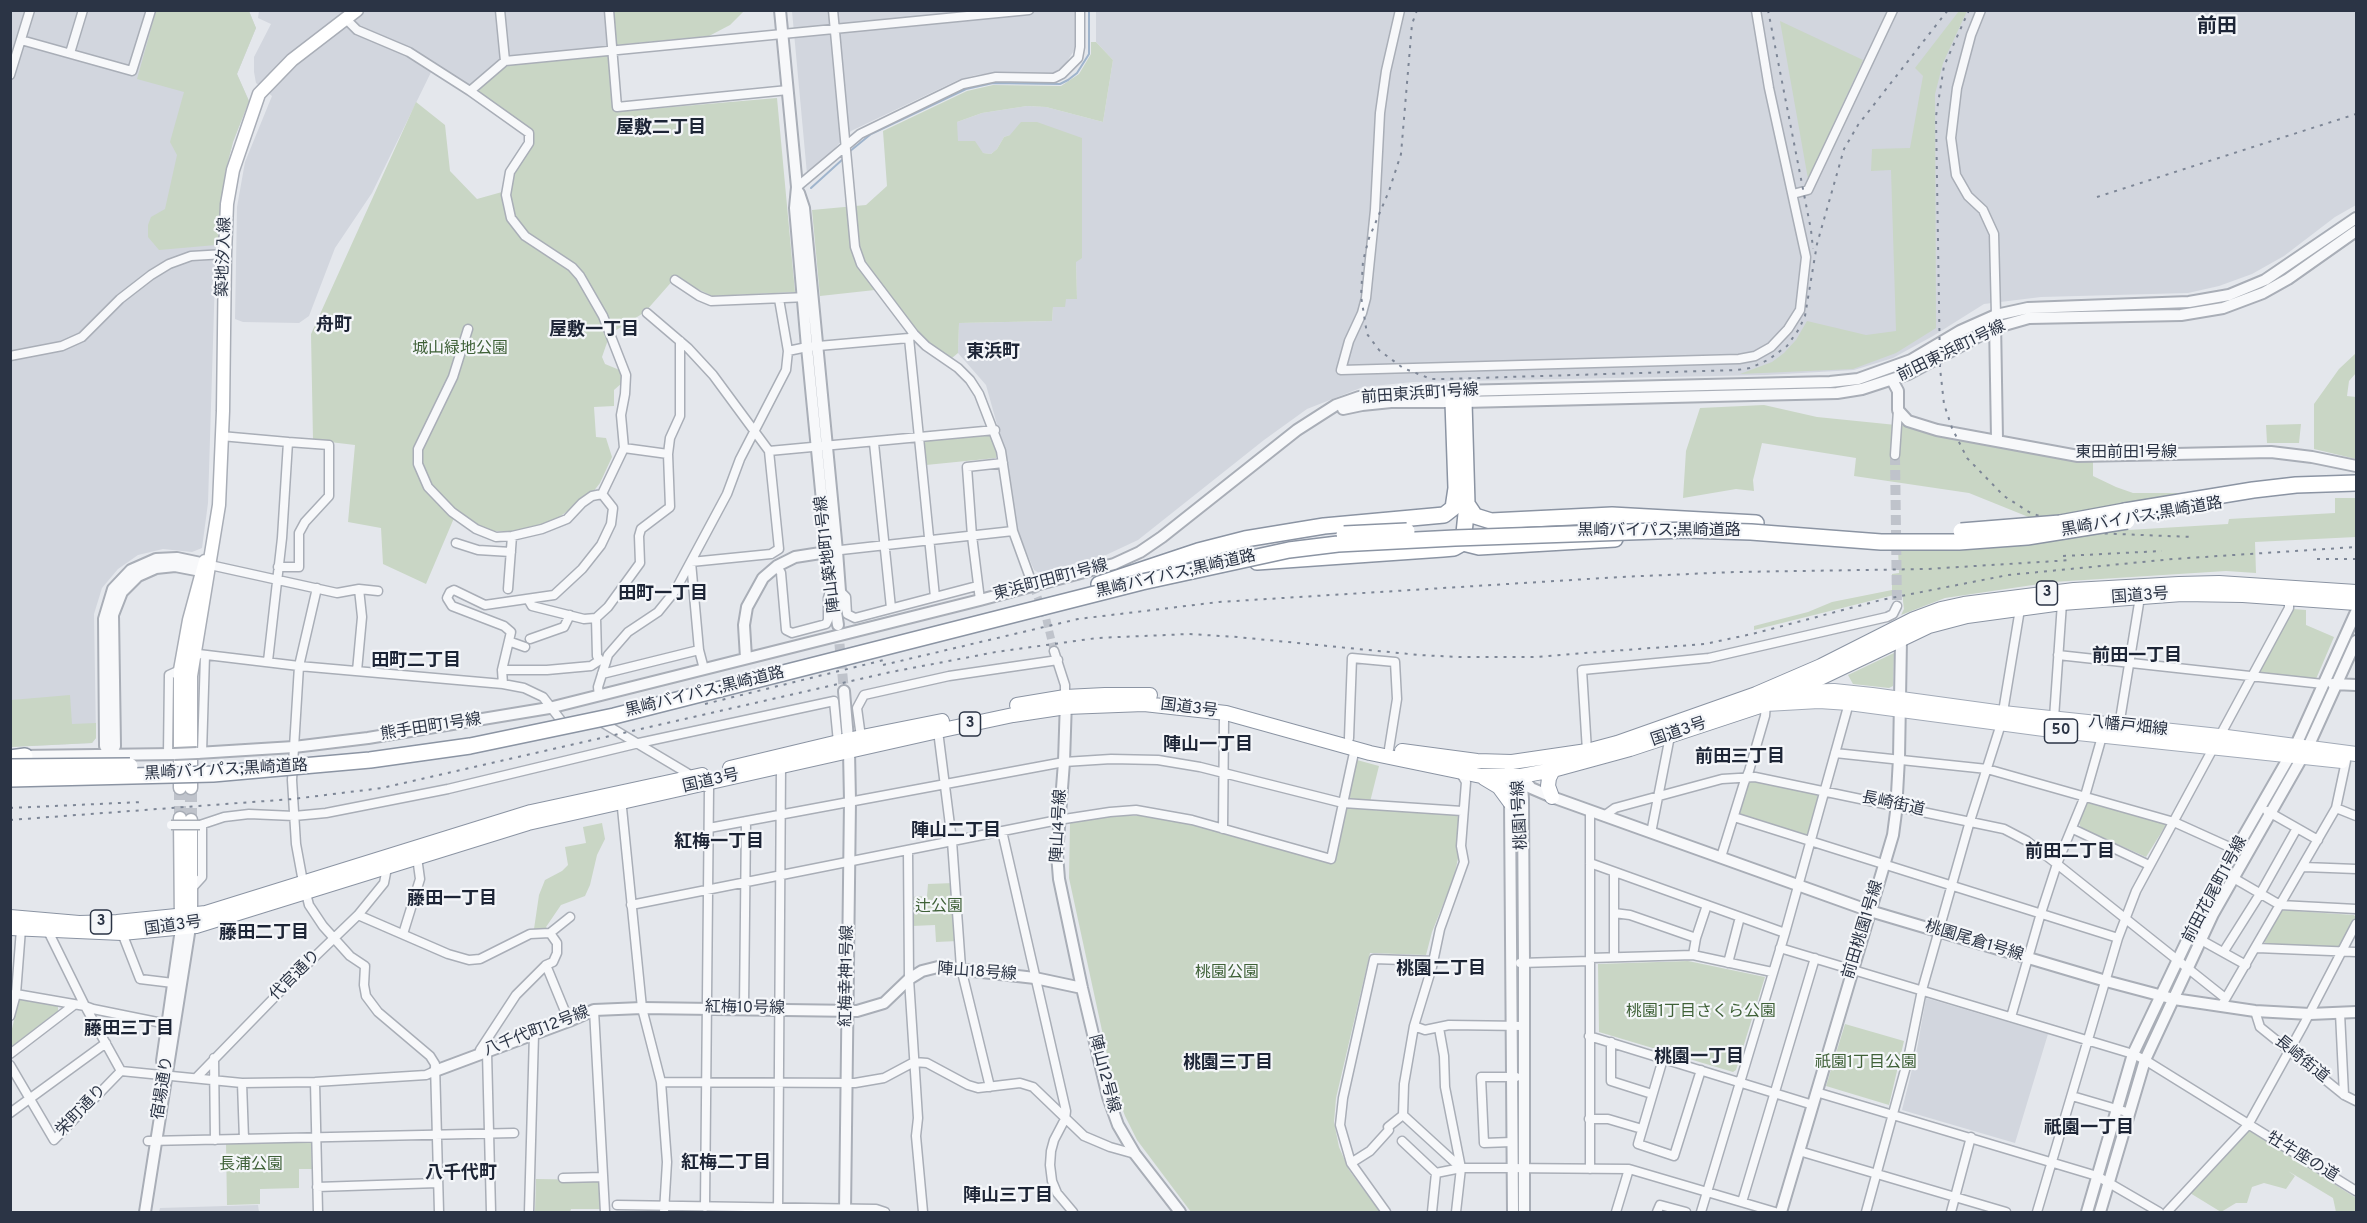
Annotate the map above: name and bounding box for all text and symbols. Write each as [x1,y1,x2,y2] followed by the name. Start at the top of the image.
[2197,16,2237,40] district label: 前田
[616,118,706,140] district label: 屋敷二丁目
[214,217,236,297] street label: 築地汐入線
[316,315,352,337] district label: 舟町
[1895,318,2009,386] street label: 前田東浜町1号線
[549,320,639,342] district label: 屋敷一丁目
[412,340,508,360] park label: 城山緑地公園
[966,342,1020,364] district label: 東浜町
[1360,381,1480,409] street label: 前田東浜町1号線
[2075,444,2177,464] street label: 東田前田1号線
[812,494,846,614] street label: 陣山築地町1号線
[2060,494,2224,542] street label: 黒崎バイパス;黒崎道路
[1577,522,1741,542] street label: 黒崎バイパス;黒崎道路
[1094,547,1258,603] street label: 黒崎バイパス;黒崎道路
[992,556,1110,606] street label: 東浜町田町1号線
[2036,581,2058,605] road number: 3
[618,584,708,606] district label: 田町一丁目
[2111,585,2169,609] street label: 国道3号
[2092,646,2182,668] district label: 前田一丁目
[371,651,461,673] district label: 田町二丁目
[623,664,787,722] street label: 黒崎バイパス;黒崎道路
[1159,696,1219,722] street label: 国道3号
[379,711,483,745] street label: 熊手田町1号線
[960,712,980,736] road number: 3
[2087,713,2169,741] street label: 八幡戸畑線
[1649,715,1709,751] street label: 国道3号
[2044,719,2078,743] road number: 50
[1163,735,1253,757] district label: 陣山一丁目
[1695,747,1785,769] district label: 前田三丁目
[144,757,308,785] street label: 黒崎バイパス;黒崎道路
[681,766,741,798] street label: 国道3号
[1510,780,1532,850] street label: 桃園1号線
[1048,789,1072,863] street label: 陣山4号線
[1860,789,1926,821] street label: 長崎街道
[911,821,1001,843] district label: 陣山二丁目
[674,832,764,854] district label: 紅梅一丁目
[2180,833,2252,947] street label: 前田花尾町1号線
[2025,842,2115,864] district label: 前田二丁目
[1840,878,1888,982] street label: 前田桃園1号線
[407,889,497,911] district label: 藤田一丁目
[915,898,963,918] park label: 辻公園
[90,910,112,934] road number: 3
[143,913,203,941] street label: 国道3号
[1922,918,2026,966] street label: 桃園尾倉1号線
[219,923,309,945] district label: 藤田二丁目
[838,925,858,1027] street label: 紅梅幸神1号線
[267,947,325,1005] street label: 代官通り
[1396,959,1486,981] district label: 桃園二丁目
[937,961,1017,985] street label: 陣山18号線
[1195,964,1259,984] park label: 桃園公園
[705,999,785,1019] street label: 紅梅10号線
[481,1003,593,1061] street label: 八千代町12号線
[1626,1003,1776,1023] park label: 桃園1丁目さくら公園
[84,1019,174,1041] district label: 藤田三丁目
[2270,1032,2332,1088] street label: 長崎街道
[1083,1033,1123,1115] street label: 陣山12号線
[1654,1047,1744,1069] district label: 桃園一丁目
[1183,1053,1273,1075] district label: 桃園三丁目
[1815,1054,1917,1074] park label: 祇園1丁目公園
[150,1055,178,1121] street label: 宿場通り
[53,1081,111,1141] street label: 栄町通り
[2044,1118,2134,1140] district label: 祇園一丁目
[2263,1129,2341,1187] street label: 牡牛座の道
[681,1153,771,1175] district label: 紅梅二丁目
[219,1156,283,1176] park label: 長浦公園
[425,1163,497,1185] district label: 八千代町
[963,1186,1053,1208] district label: 陣山三丁目

